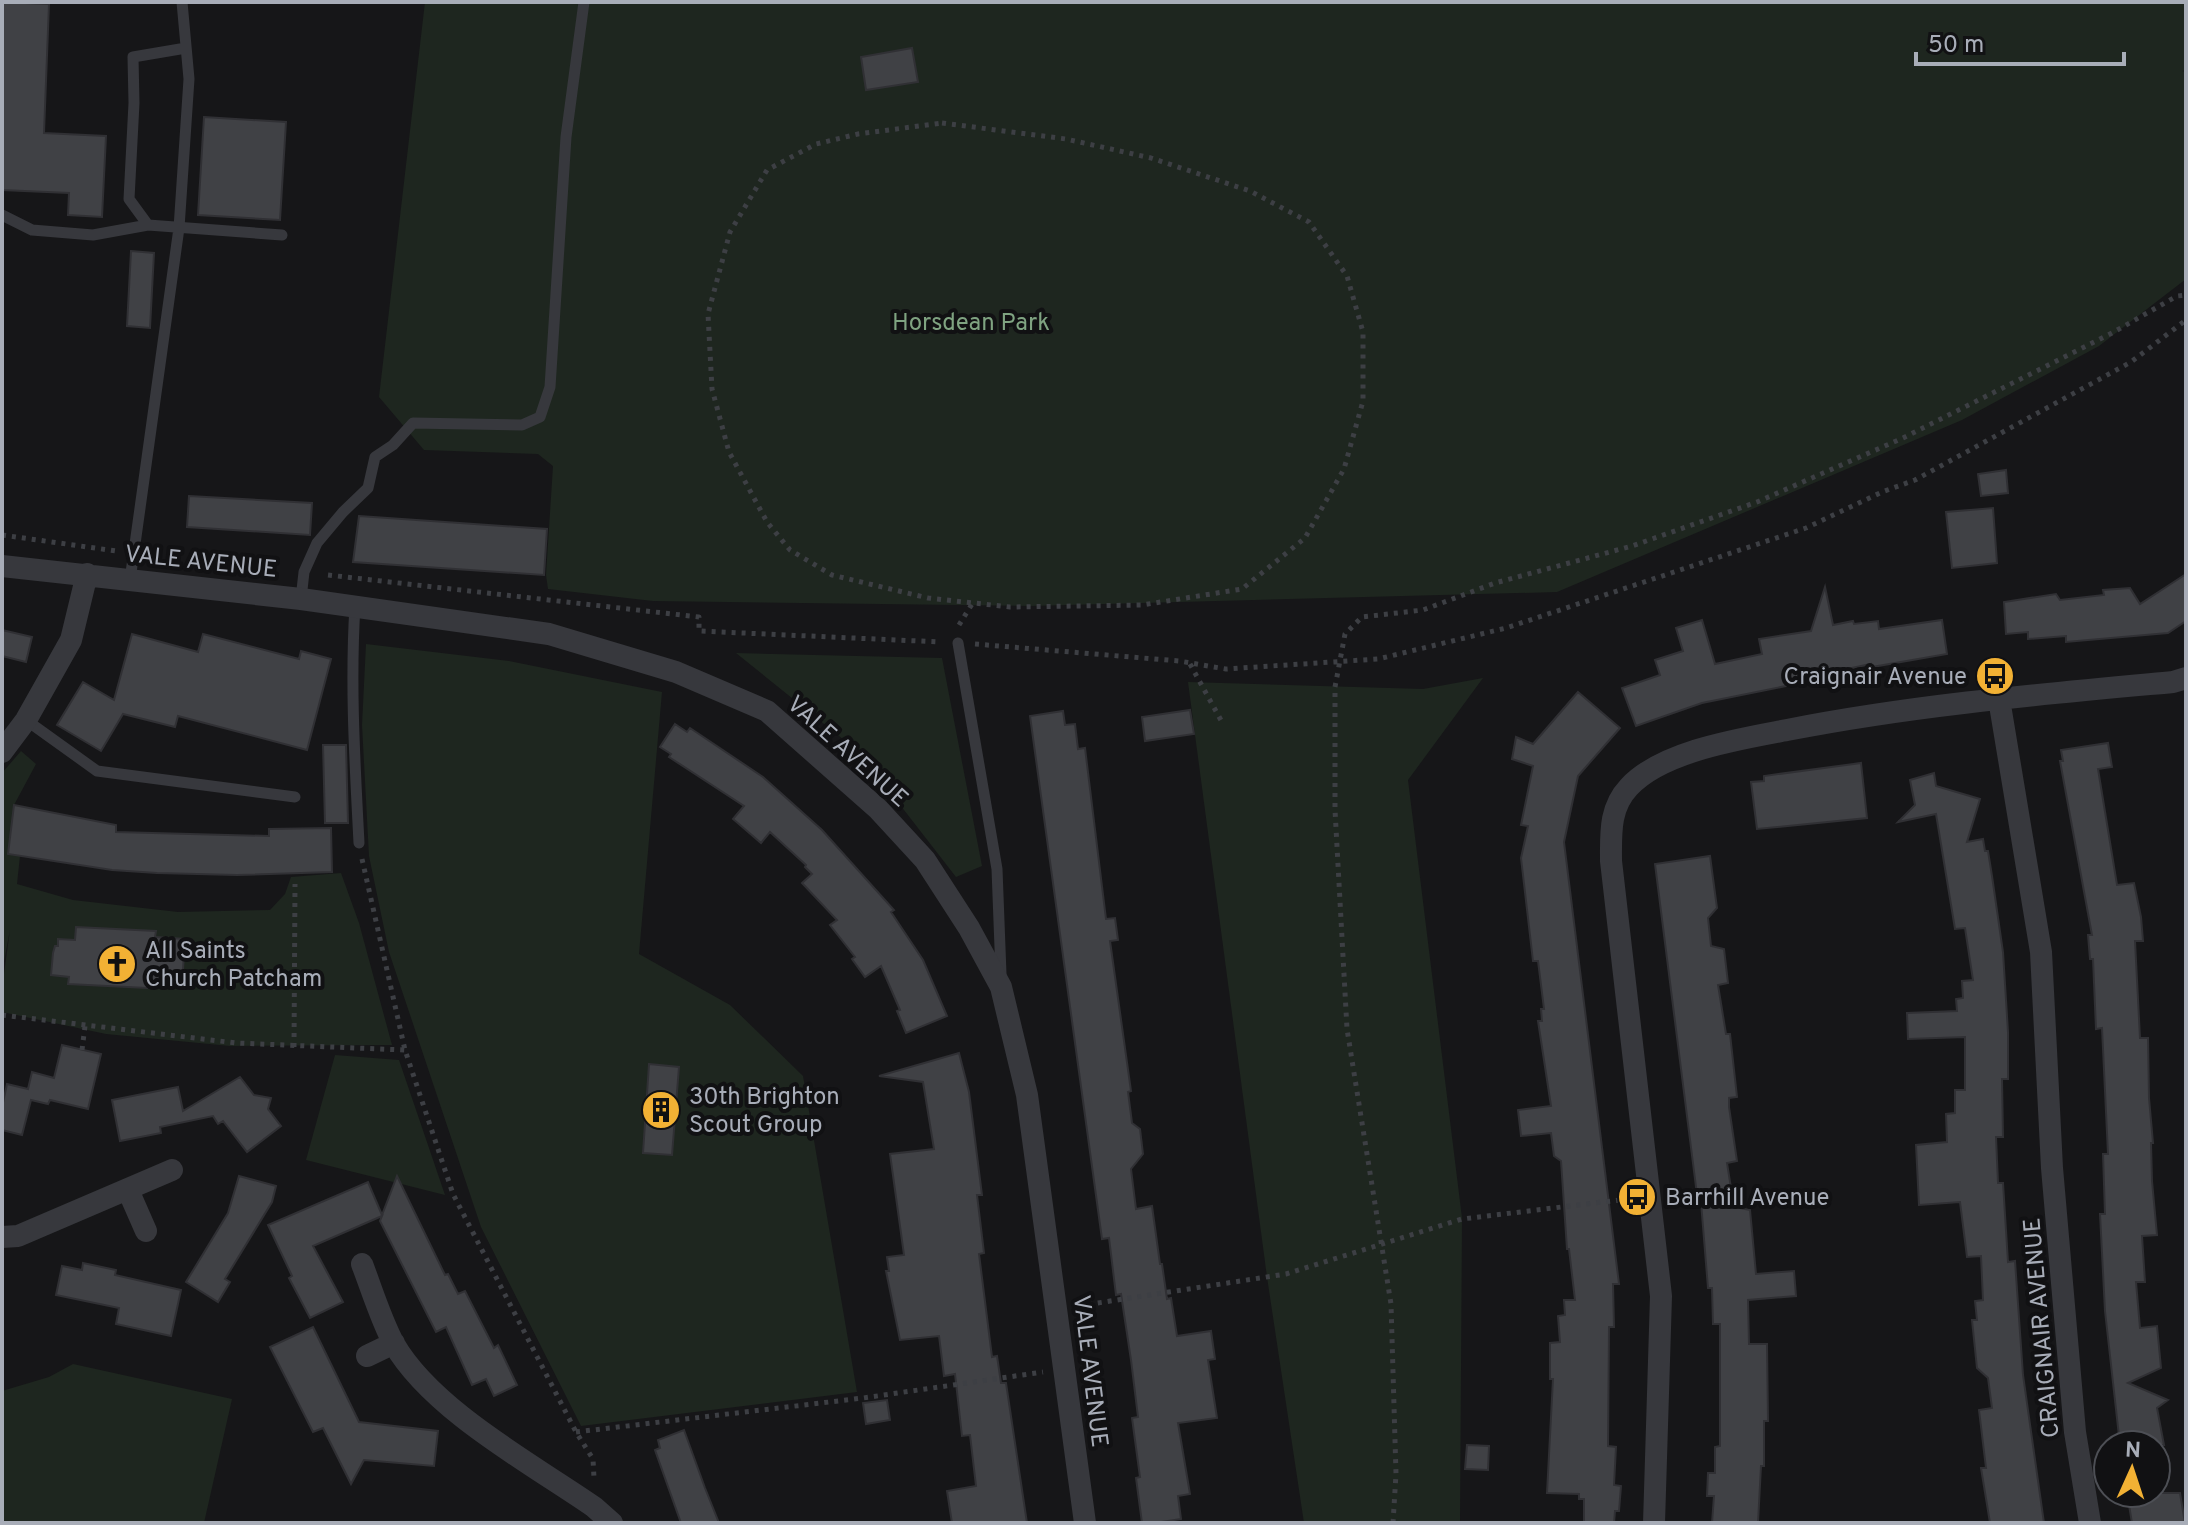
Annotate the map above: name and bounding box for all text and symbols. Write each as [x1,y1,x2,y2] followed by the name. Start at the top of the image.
[1916,16,2124,66] scale bar
[1928,31,1984,61] text: 50 m
[892,309,1050,339] park label: Horsdean Park
[123,540,279,586] street label: VALE AVENUE
[1974,655,2016,697] bus stop icon: Craignair Avenue
[1784,663,1967,693] place label: Craignair Avenue
[780,690,914,815] street label: VALE AVENUE
[145,937,322,995] place label: All Saints Church Patcham
[96,943,138,985] church icon: All Saints Church Patcham
[689,1083,840,1141] place label: 30th Brighton Scout Group
[640,1089,682,1131] building icon: 30th Brighton Scout Group
[1616,1176,1658,1218] bus stop icon: Barrhill Avenue
[1665,1184,1829,1214] place label: Barrhill Avenue
[2018,1216,2068,1439] street label: CRAIGNAIR AVENUE
[1065,1293,1113,1449] street label: VALE AVENUE
[2092,1429,2172,1509] north arrow
[2124,1438,2142,1465] text: N

